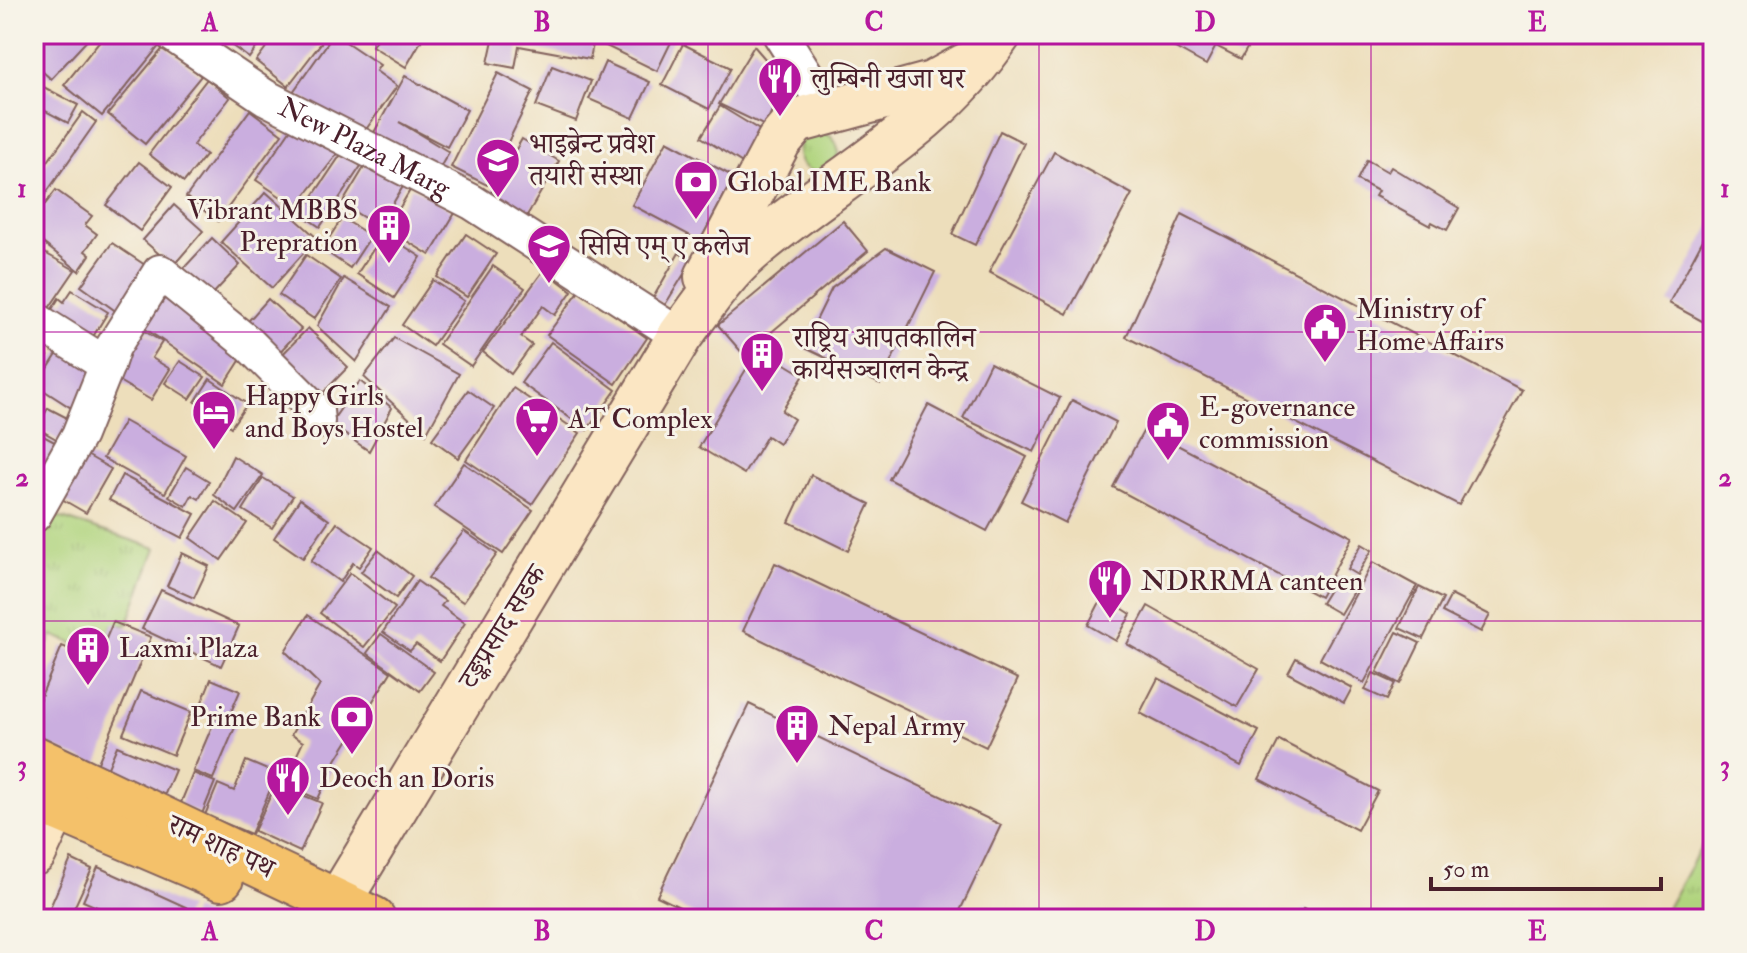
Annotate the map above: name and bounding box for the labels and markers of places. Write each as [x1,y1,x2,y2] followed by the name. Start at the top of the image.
[756,55,804,118] restaurant icon: लुम्बिनी खजा घर
[809,62,966,97] place label: लुम्बिनी खजा घर
[527,127,656,194] place label: भाइब्रेन्ट प्रवेश तयारी संस्था
[474,136,522,199] school or university icon: भाइब्रेन्ट प्रवेश तयारी संस्था
[672,158,720,221] bank icon: Global IME Bank
[727,165,932,200] place label: Global IME Bank
[187,193,358,260] place label: Vibrant MBBS Prepration
[365,202,413,265] building icon: Vibrant MBBS Prepration
[525,222,573,285] school or university icon: सिसि एम् ए कलेज
[578,229,751,264] place label: सिसि एम् ए कलेज
[1356,292,1504,359] place label: Ministry of Home Affairs
[1301,301,1349,364] public building icon: Ministry of Home Affairs
[791,321,977,388] place label: राष्ट्रिय आपतकालिन कार्यसञ्चालन केन्द्र
[738,330,786,393] building icon: राष्ट्रिय आपतकालिन कार्यसञ्चालन केन्द्र
[245,379,424,446] place label: Happy Girls and Boys Hostel
[190,388,238,451] hotel icon: Happy Girls and Boys Hostel
[1199,390,1356,457] place label: E-governance commission
[513,395,561,458] supermarket icon: AT Complex
[1144,399,1192,462] public building icon: E-governance commission
[567,402,713,437] place label: AT Complex
[1086,557,1134,620] restaurant icon: NDRRMA canteen
[1141,564,1363,599] place label: NDRRMA canteen
[64,624,112,687] building icon: Laxmi Plaza
[119,631,259,666] place label: Laxmi Plaza
[328,693,376,756] bank icon: Prime Bank
[190,700,322,735] place label: Prime Bank
[773,702,821,765] building icon: Nepal Army
[828,709,965,744] place label: Nepal Army
[264,754,312,817] restaurant icon: Deoch an Doris
[319,761,494,796] place label: Deoch an Doris

